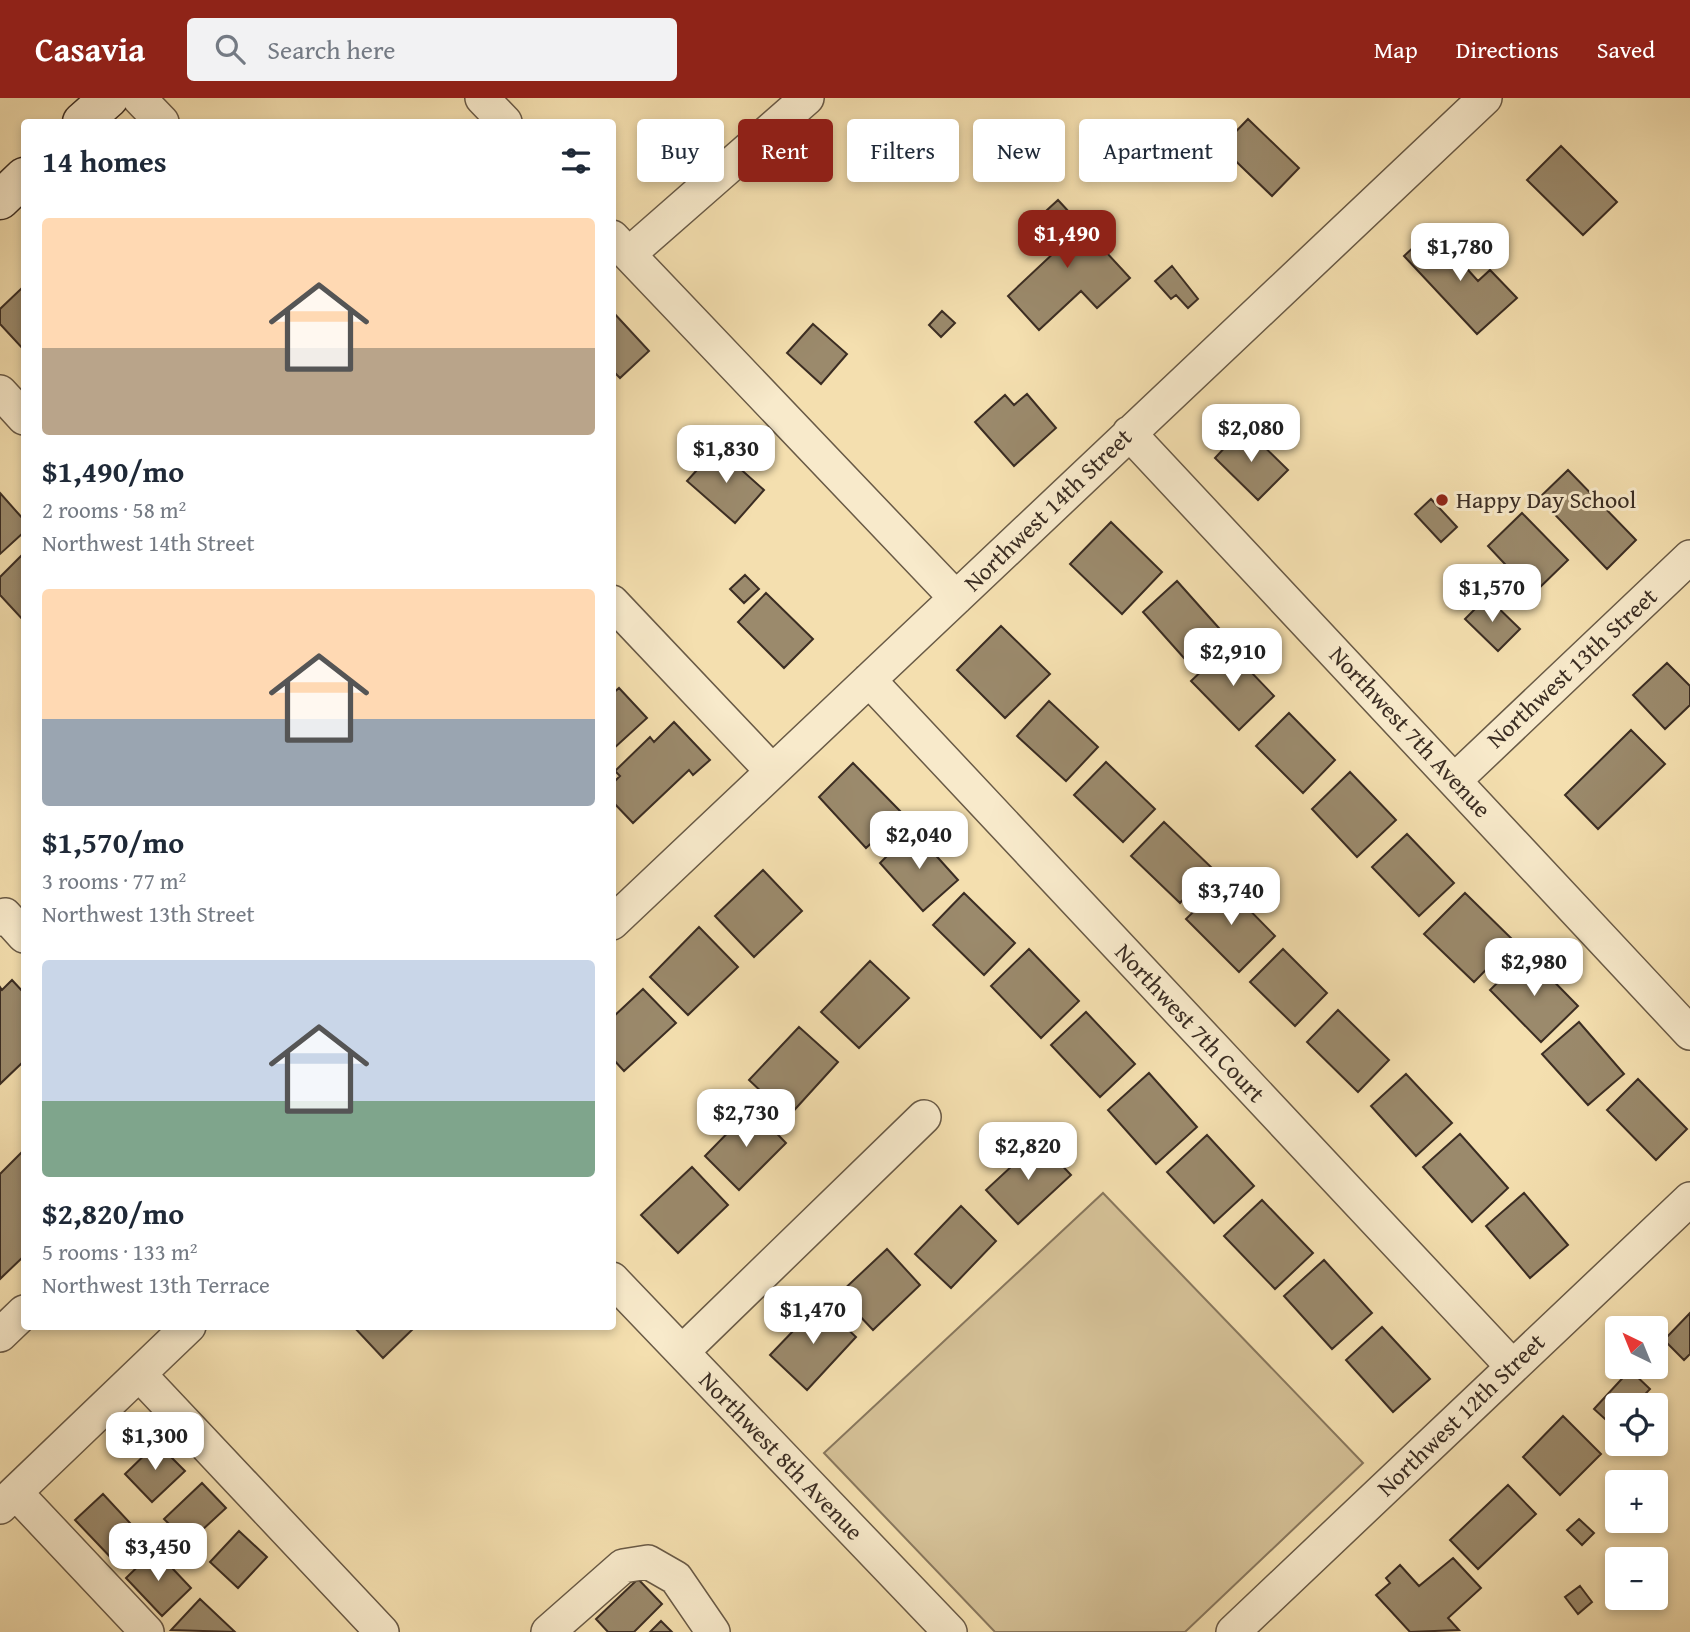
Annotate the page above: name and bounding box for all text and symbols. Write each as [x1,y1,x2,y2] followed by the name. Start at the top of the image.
[187,18,677,81] search box
[35,25,145,73] text: Casavia
[211,30,249,68] icon: search
[267,30,396,69] text: Search here
[1374,32,1418,67] text: Map
[1456,32,1559,67] text: Directions
[1597,32,1655,67] text: Saved
[637,119,724,182] chip: Buy
[738,119,833,182] chip: Rent
[847,119,959,182] chip: Filters
[973,119,1065,182] chip: New
[1079,119,1237,182] chip: Apartment
[42,139,167,183] text: 14 homes
[557,142,595,180] icon: filters
[1010,211,1124,270] pin: $1,490
[1034,216,1100,249] text: $1,490
[1403,223,1517,283] pin: $1,780
[1427,229,1493,262] text: $1,780
[256,264,382,390] icon: home
[1194,404,1308,464] pin: $2,080
[1218,410,1284,443] text: $2,080
[956,420,1140,599] street label: Northwest 14th Street
[669,426,783,485] pin: $1,830
[693,431,759,464] text: $1,830
[42,449,184,493] text: $1,490/mo
[1456,482,1637,517] place label: Happy Day School
[1434,492,1450,508] marker: Happy Day School
[42,493,186,526] text: 2 rooms · 58 m²
[42,526,255,559] text: Northwest 14th Street
[1435,564,1549,624] pin: $1,570
[1459,570,1525,603] text: $1,570
[1479,579,1665,756] street label: Northwest 13th Street
[1176,628,1290,688] pin: $2,910
[1200,634,1266,667] text: $2,910
[256,635,382,761] icon: home
[1321,638,1499,825] street label: Northwest 7th Avenue
[862,812,976,871] pin: $2,040
[886,817,952,850] text: $2,040
[42,820,184,864] text: $1,570/mo
[42,864,186,897] text: 3 rooms · 77 m²
[1174,868,1288,927] pin: $3,740
[1198,873,1264,906] text: $3,740
[42,897,255,930] text: Northwest 13th Street
[1107,935,1274,1110] street label: Northwest 7th Court
[1477,939,1591,998] pin: $2,980
[1501,944,1567,977] text: $2,980
[256,1006,382,1132] icon: home
[689,1090,803,1149] pin: $2,730
[713,1095,779,1128] text: $2,730
[971,1122,1085,1182] pin: $2,820
[995,1128,1061,1161] text: $2,820
[42,1191,184,1235] text: $2,820/mo
[42,1235,197,1268] text: 5 rooms · 133 m²
[42,1268,270,1301] text: Northwest 13th Terrace
[756,1286,870,1346] pin: $1,470
[780,1292,846,1325] text: $1,470
[1605,1316,1668,1379] north arrow
[1605,1316,1668,1610] map controls
[1369,1325,1553,1504] street label: Northwest 12th Street
[691,1363,872,1548] street label: Northwest 8th Avenue
[1605,1393,1668,1456] button: locate
[98,1412,212,1472] pin: $1,300
[122,1418,188,1451] text: $1,300
[1605,1470,1668,1533] button: +
[101,1524,215,1583] pin: $3,450
[125,1529,191,1562] text: $3,450
[1605,1547,1668,1610] button: −

